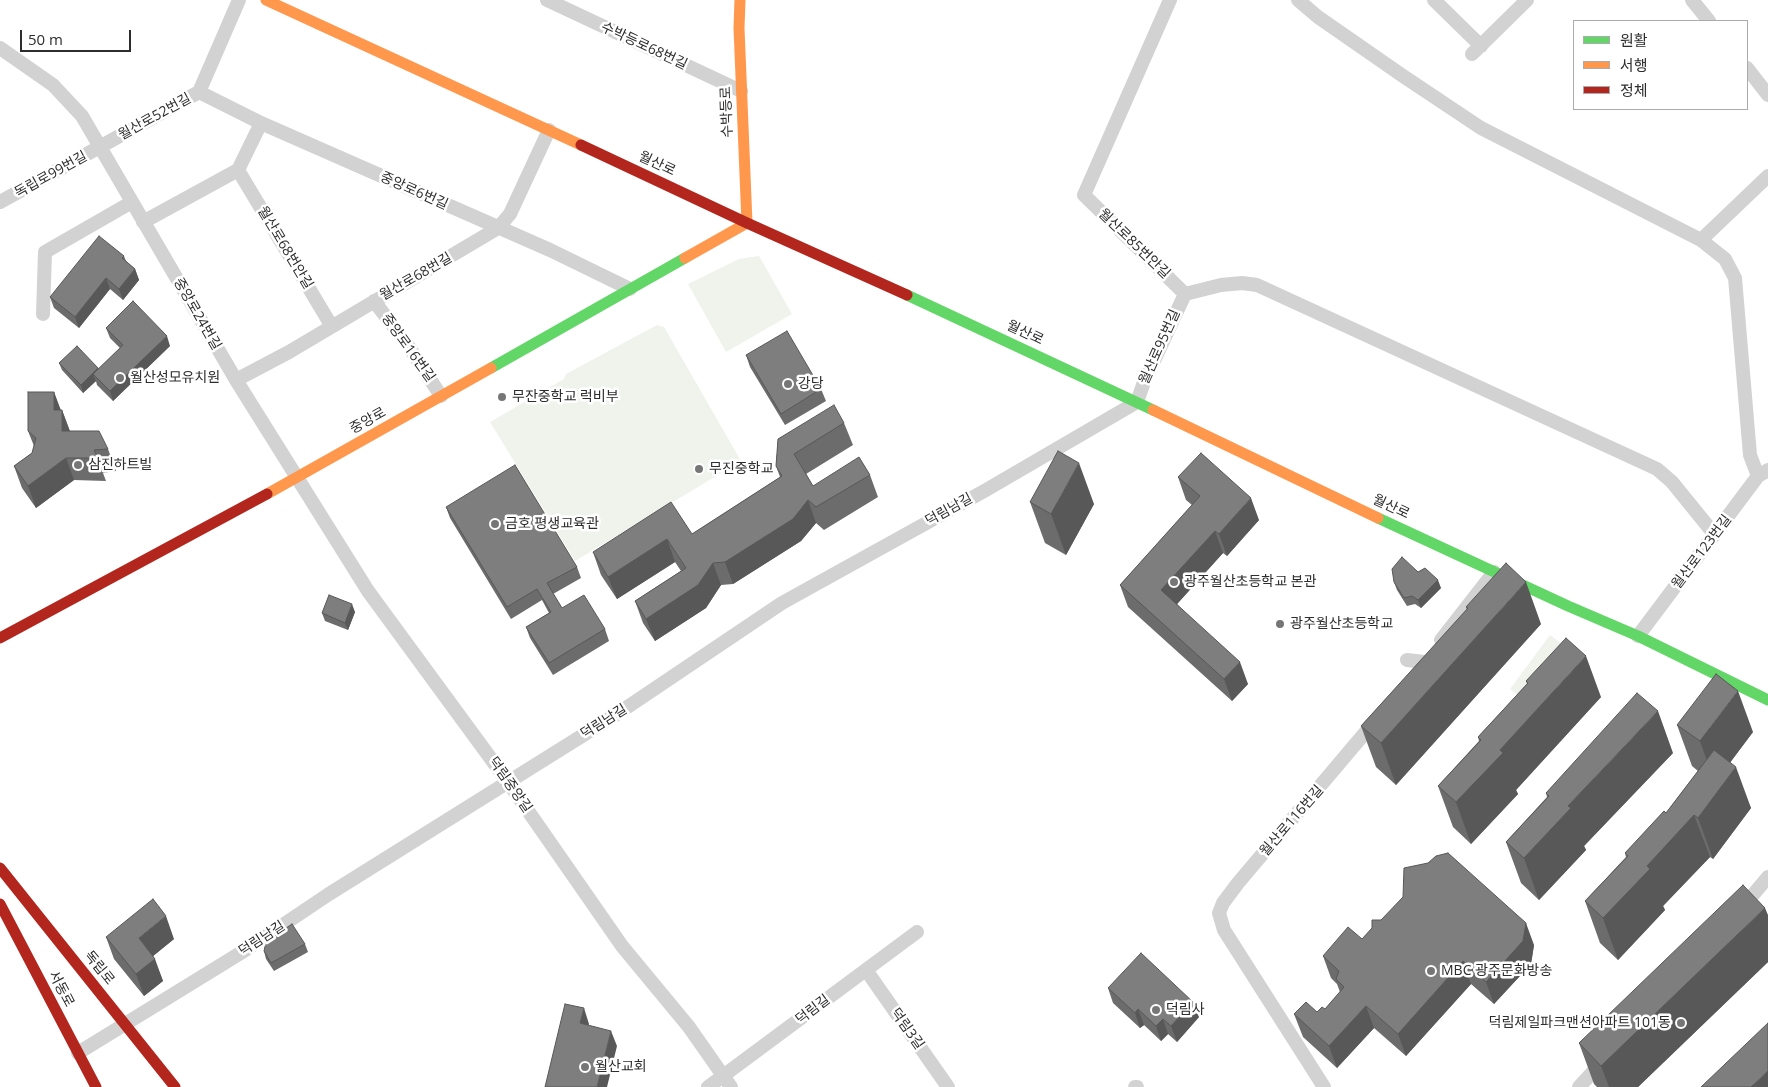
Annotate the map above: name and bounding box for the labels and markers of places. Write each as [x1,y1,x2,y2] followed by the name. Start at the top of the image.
[130,370,220,386] place label: 월산성모유치원
[114,372,126,384] marker: 월산성모유치원
[798,376,824,392] place label: 강당
[782,378,794,390] marker: 강당
[512,389,619,405] place label: 무잔중학교 럭비부
[496,391,508,403] marker: 무잔중학교 럭비부
[88,457,152,473] place label: 삼진하트빌
[72,459,84,471] marker: 삼진하트빌
[709,461,773,477] place label: 무진중학교
[693,463,705,475] marker: 무진중학교
[505,516,599,532] place label: 금호 평생교육관
[489,518,501,530] marker: 금호 평생교육관
[1184,574,1316,590] place label: 광주월산초등학교 본관
[1168,576,1180,588] marker: 광주월산초등학교 본관
[1290,616,1393,632] place label: 광주월산초등학교
[1274,618,1286,630] marker: 광주월산초등학교
[1441,963,1552,979] place label: MBC 광주문화방송
[1425,965,1437,977] marker: MBC 광주문화방송
[1166,1002,1205,1018] place label: 덕림사
[1150,1004,1162,1016] marker: 덕림사
[1489,1015,1671,1031] place label: 덕림제일파크맨션아파트 101동
[1675,1017,1687,1029] marker: 덕림제일파크맨션아파트 101동
[595,1059,647,1075] place label: 월산교회
[579,1061,591,1073] marker: 월산교회

